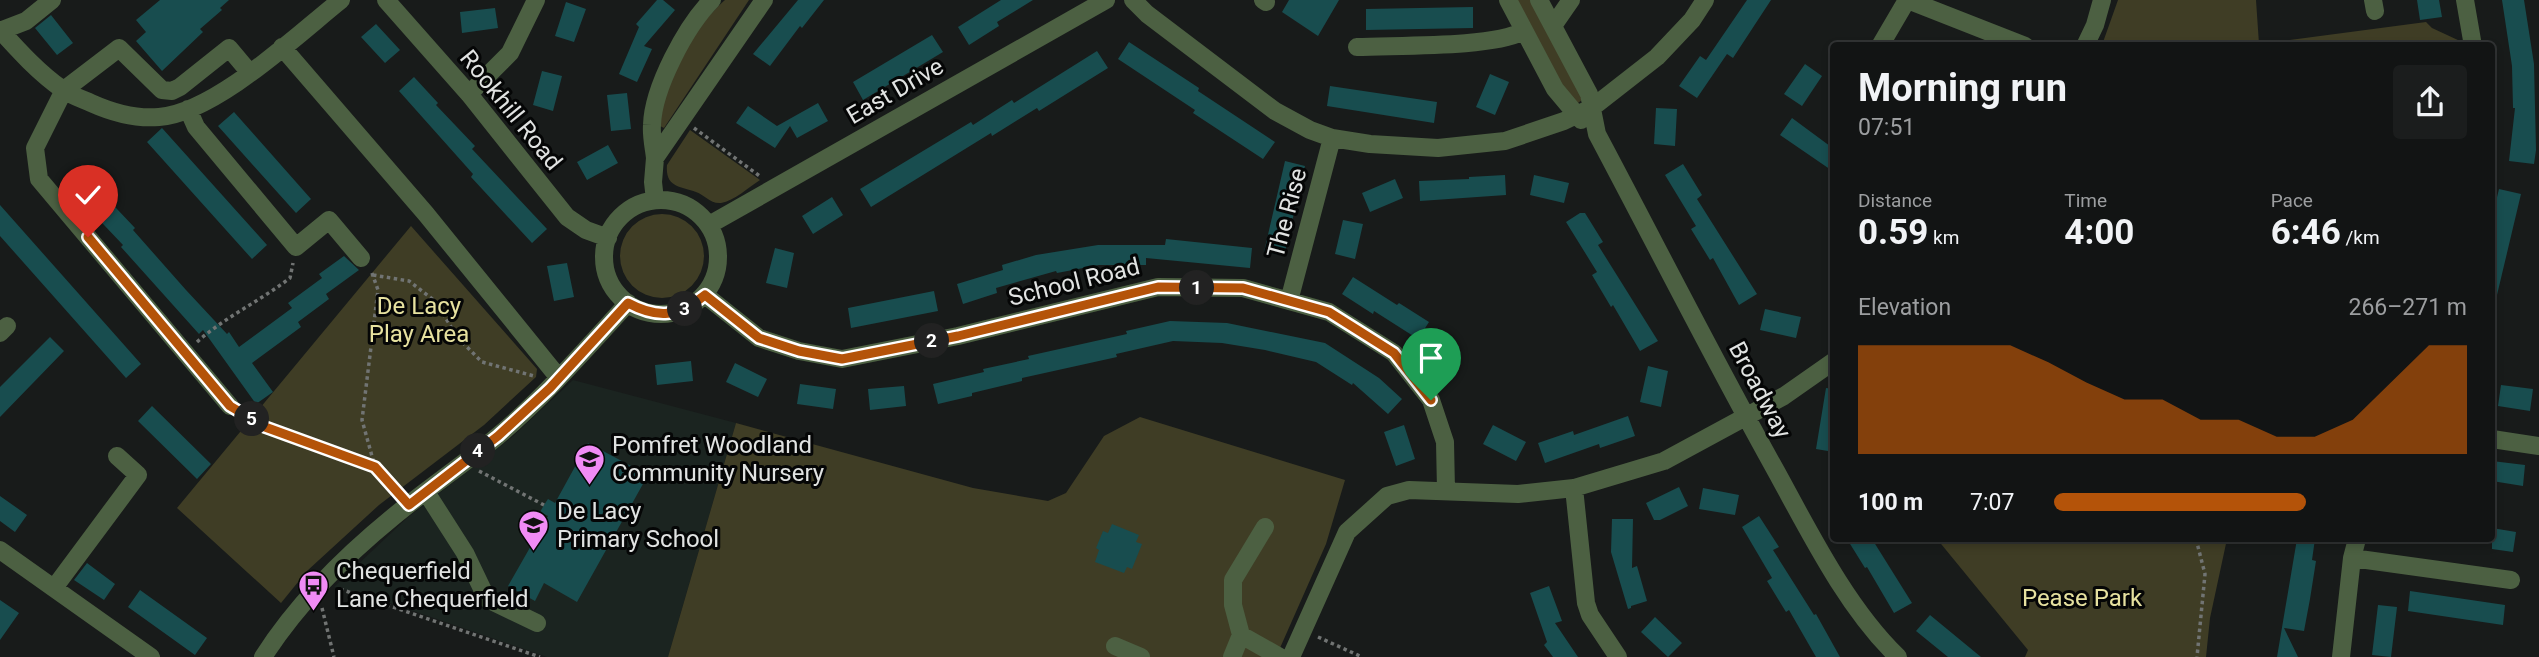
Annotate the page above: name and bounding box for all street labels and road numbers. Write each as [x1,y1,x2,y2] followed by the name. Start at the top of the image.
[454,44,568,176] street label: Rookhill Road
[842,52,948,130] street label: East Drive
[1262,165,1312,261] street label: The Rise
[1005,252,1143,312] street label: School Road
[1723,337,1797,444] street label: Broadway

